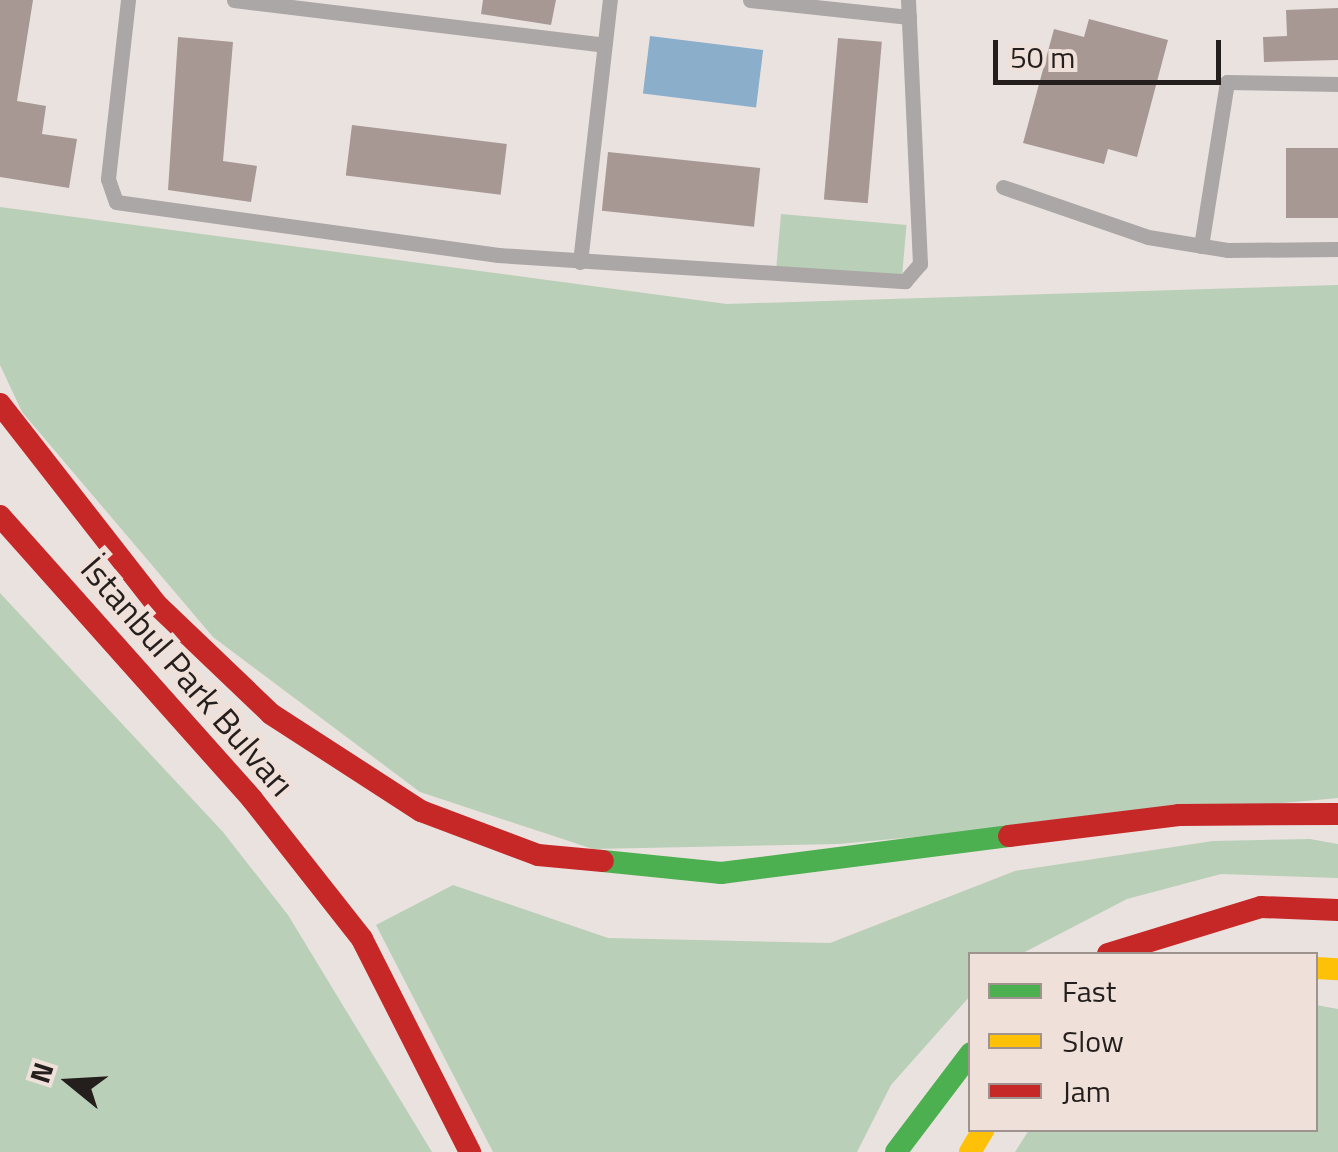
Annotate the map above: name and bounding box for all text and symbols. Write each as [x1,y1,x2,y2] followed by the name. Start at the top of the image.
[998,20,1226,82] scale bar
[1010,34,1075,80] text: 50 m
[73,548,303,804] street label: İstanbul Park Bulvarı
[968,952,1318,1132] legend
[1062,968,1116,1014] text: Fast
[1062,1018,1124,1064] text: Slow
[20,1032,120,1132] north arrow
[18,1057,64,1088] text: N
[1062,1068,1111,1114] text: Jam

